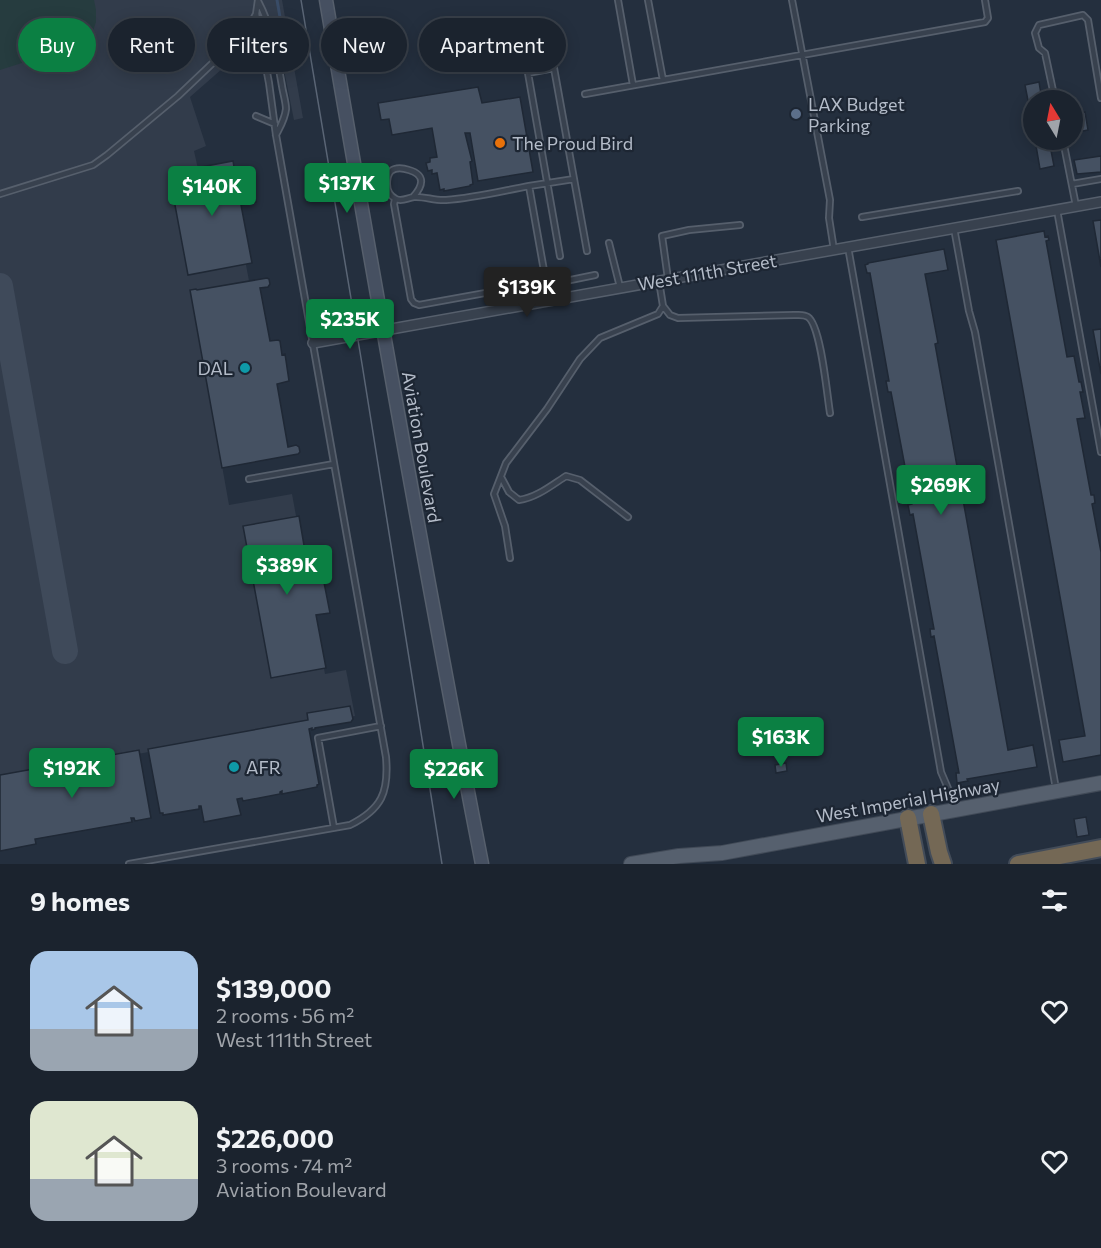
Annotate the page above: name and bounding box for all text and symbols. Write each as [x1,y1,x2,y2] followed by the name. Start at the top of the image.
[18,18,96,72] chip: Buy
[108,18,195,72] chip: Rent
[207,18,309,72] chip: Filters
[321,18,407,72] chip: New
[419,18,566,72] chip: Apartment
[1023,90,1083,150] north arrow
[1023,90,1083,150] map controls
[808,93,905,136] place label: LAX Budget Parking
[789,107,803,121] marker: LAX Budget Parking
[512,132,633,154] place label: The Proud Bird
[493,136,507,150] marker: The Proud Bird
[305,163,389,214] pin: $137K
[170,166,254,217] pin: $140K
[319,170,375,194] text: $137K
[182,173,242,197] text: $140K
[636,249,778,295] street label: West 111th Street
[485,267,569,318] pin: $139K
[498,274,556,298] text: $139K
[308,299,392,350] pin: $235K
[320,306,380,330] text: $235K
[198,357,233,379] place label: DAL
[238,361,252,375] marker: DAL
[398,369,446,525] street label: Aviation Boulevard
[899,465,983,516] pin: $269K
[910,472,972,496] text: $269K
[245,545,329,596] pin: $389K
[256,552,318,576] text: $389K
[739,717,823,768] pin: $163K
[752,724,810,748] text: $163K
[30,748,114,799] pin: $192K
[412,749,496,800] pin: $226K
[43,755,101,779] text: $192K
[246,756,281,778] place label: AFR
[424,756,484,780] text: $226K
[227,760,241,774] marker: AFR
[814,773,1002,827] street label: West Imperial Highway
[1038,884,1071,917] icon: filters
[30,885,130,916] text: 9 homes
[216,972,332,1003] text: $139,000
[78,975,150,1047] icon: home
[1038,995,1071,1028] icon: heart
[216,1003,354,1027] text: 2 rooms · 56 m²
[216,1027,372,1051] text: West 111th Street
[216,1122,334,1153] text: $226,000
[78,1125,150,1197] icon: home
[1038,1145,1071,1178] icon: heart
[216,1153,352,1177] text: 3 rooms · 74 m²
[216,1177,387,1201] text: Aviation Boulevard

